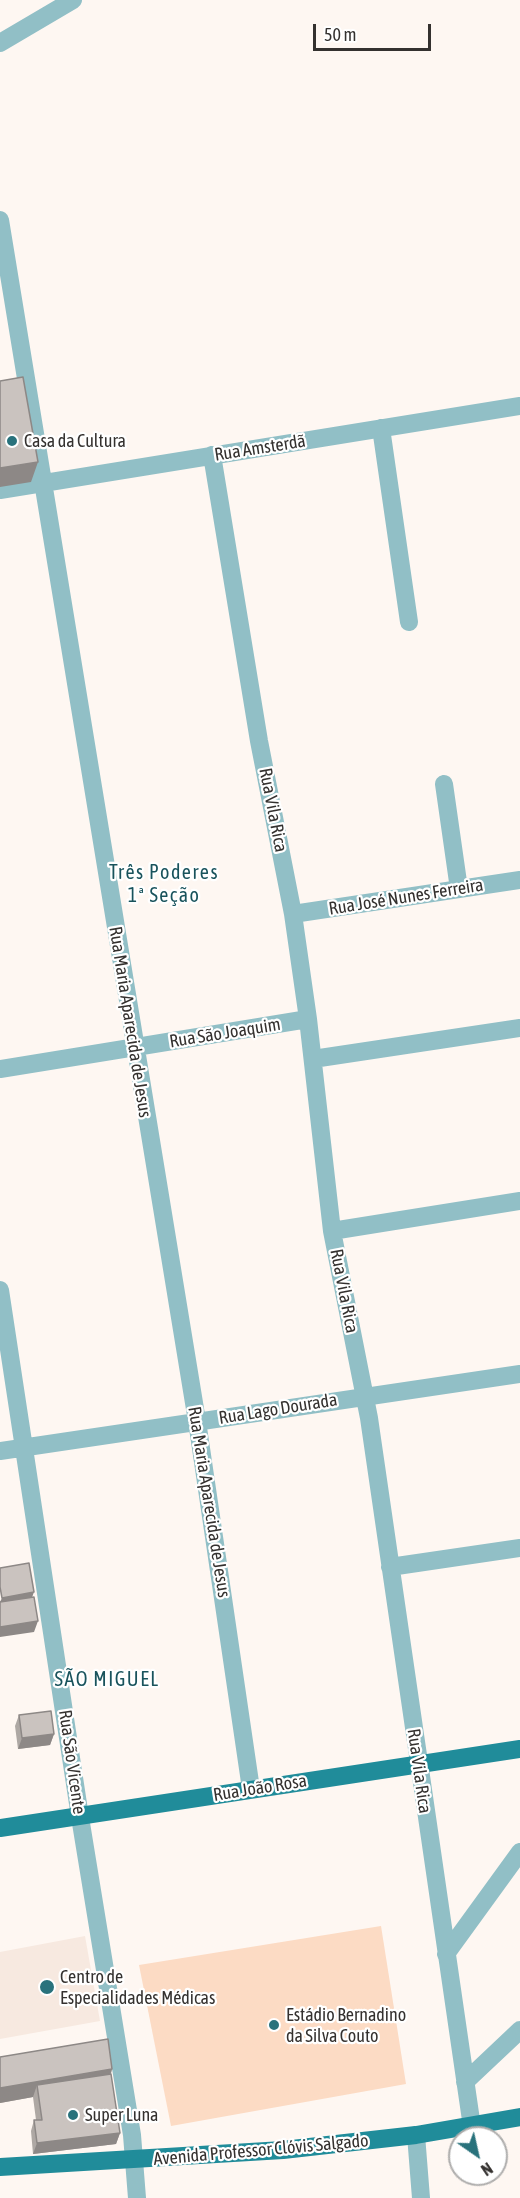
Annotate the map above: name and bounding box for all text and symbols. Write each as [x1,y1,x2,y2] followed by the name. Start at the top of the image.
[316,12,434,50] scale bar
[324,24,356,45] text: 50 m
[24,430,126,452] place label: Casa da Cultura
[213,430,307,466] street label: Rua Amsterdã
[5,434,19,448] marker: Casa da Cultura
[254,766,292,854] street label: Rua Vila Rica
[109,861,219,908] district label: Três Poderes 1ª Seção
[327,874,485,920] street label: Rua José Nunes Ferreira
[104,925,156,1119] street label: Rua Maria Aparecida de Jesus
[168,1014,282,1052] street label: Rua São Joaquim
[325,1247,363,1335] street label: Rua Vila Rica
[217,1389,339,1429] street label: Rua Lago Dourada
[183,1405,235,1599] street label: Rua Maria Aparecida de Jesus
[55,1668,159,1692] district label: SÃO MIGUEL
[54,1708,90,1816] street label: Rua São Vicente
[402,1727,436,1815] street label: Rua Vila Rica
[212,1770,308,1806] street label: Rua João Rosa
[60,1966,215,2008] place label: Centro de Especialidades Médicas
[38,1978,56,1996] marker: Centro de Especialidades Médicas
[286,2004,406,2046] place label: Estádio Bernadino da Silva Couto
[267,2018,281,2032] marker: Estádio Bernadino da Silva Couto
[85,2104,158,2126] place label: Super Luna
[66,2108,80,2122] marker: Super Luna
[448,2126,508,2186] north arrow
[153,2130,369,2170] street label: Avenida Professor Clóvis Salgado
[478,2159,496,2179] text: N

